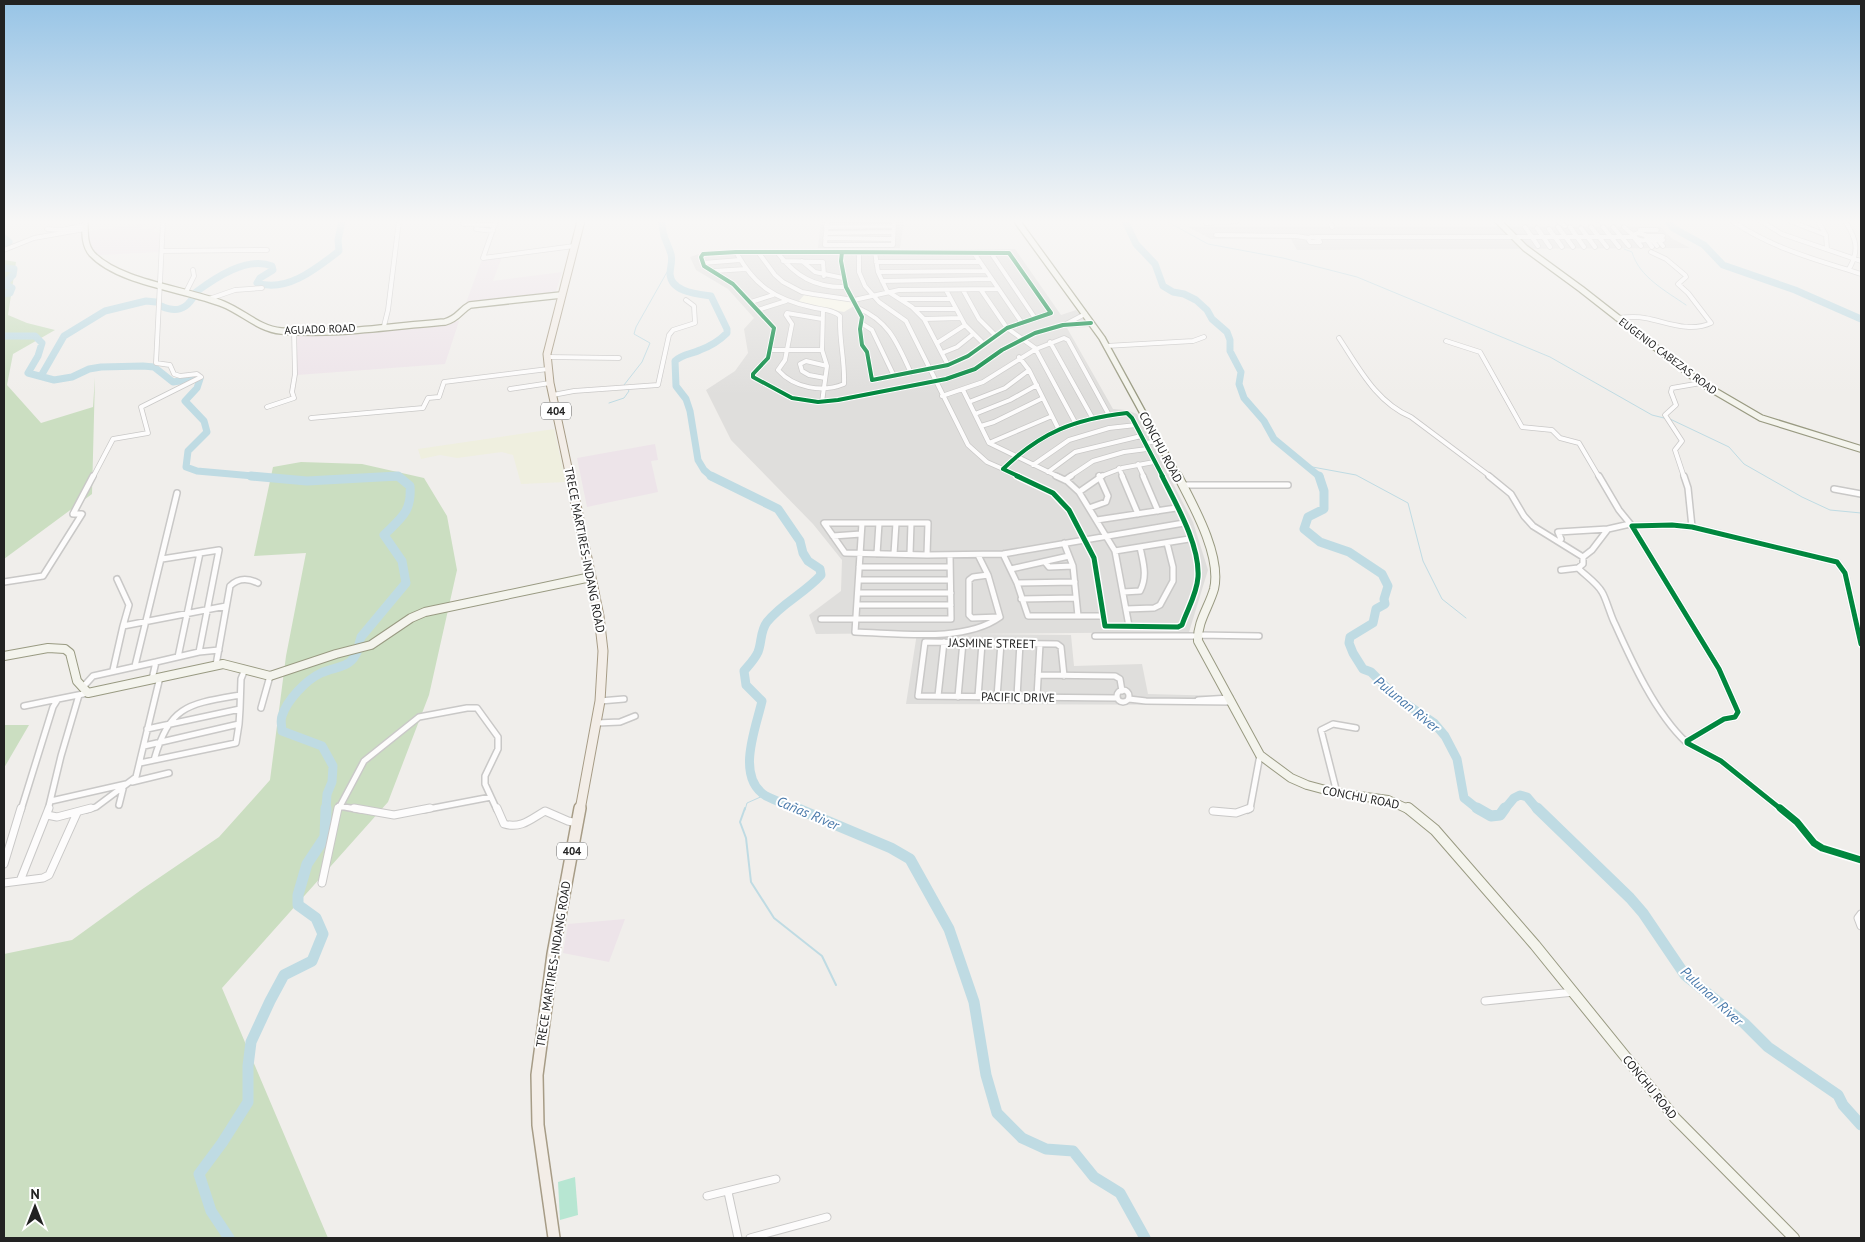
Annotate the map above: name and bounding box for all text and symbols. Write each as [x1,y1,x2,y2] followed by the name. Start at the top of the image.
[1616,314,1720,398] street label: EUGENIO CABEZAS ROAD
[284,321,356,337] street label: AGUADO ROAD
[541,402,571,420] road number: 404
[1136,409,1186,485] street label: CONCHU ROAD
[562,466,608,634] street label: TRECE MARTIRES-INDANG ROAD
[947,635,1036,651] street label: JASMINE STREET
[1371,672,1445,737] water label: Pulunan River
[981,689,1055,705] street label: PACIFIC DRIVE
[1321,782,1401,812] street label: CONCHU ROAD
[774,792,843,835] water label: Cañas River
[557,842,587,859] road number: 404
[532,880,574,1048] street label: TRECE MARTIRES-INDANG ROAD
[1677,962,1748,1031] water label: Pulunan River
[1620,1052,1681,1122] street label: CONCHU ROAD
[10,1182,60,1232] north arrow
[30,1185,40,1203] text: N

